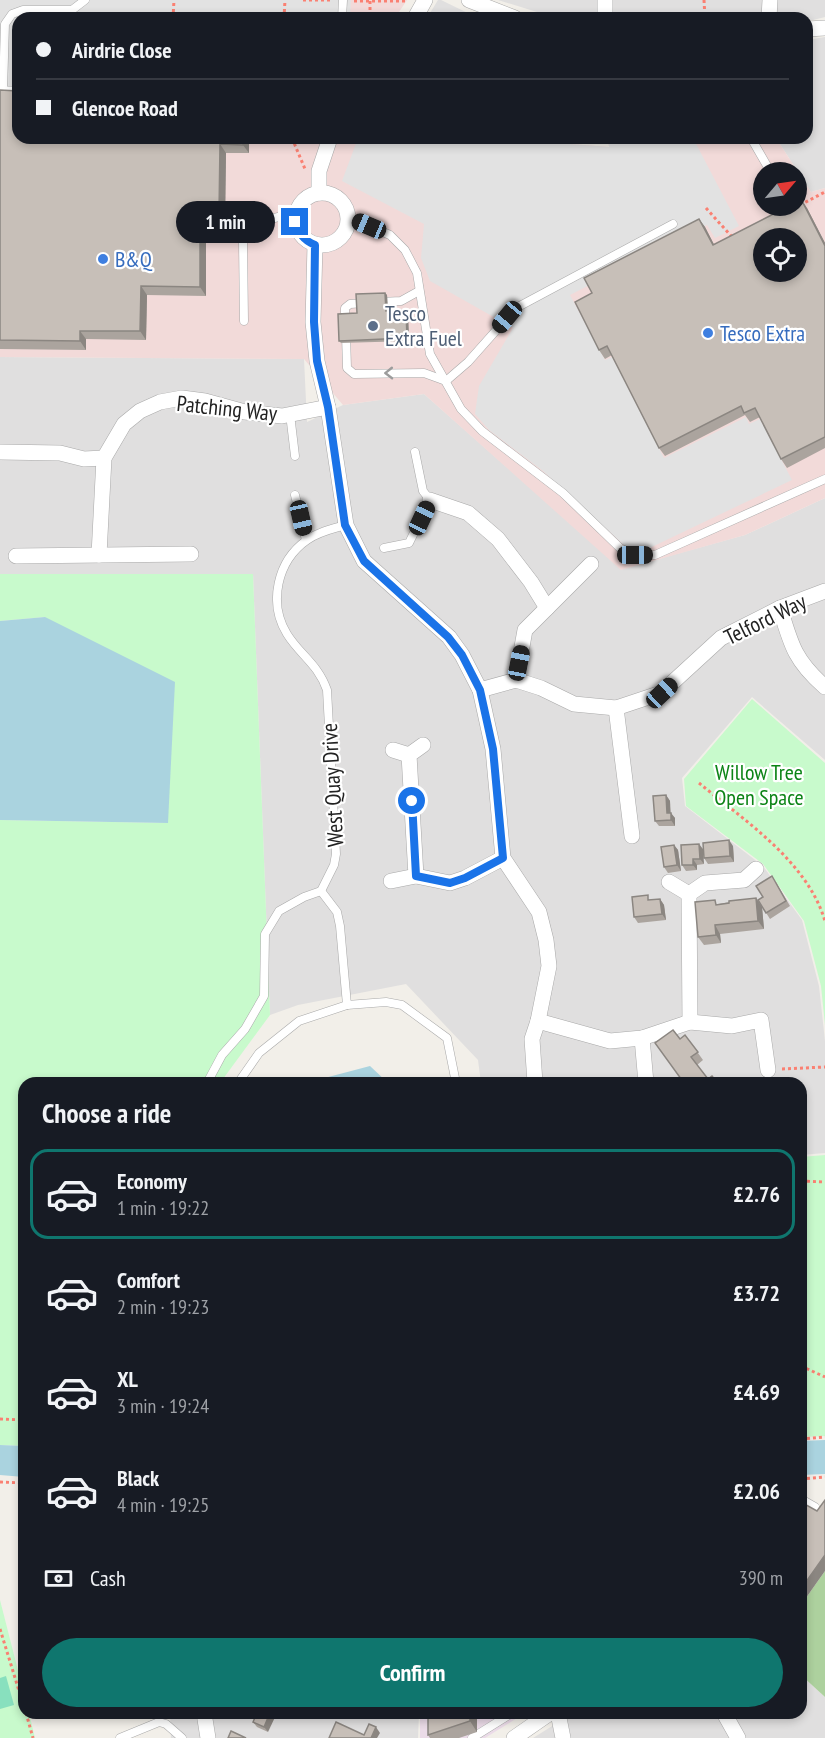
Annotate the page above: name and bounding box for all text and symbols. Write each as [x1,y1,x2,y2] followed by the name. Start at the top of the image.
[72,36,172,64] text: Airdrie Close
[72,94,178,122] text: Glencoe Road
[753,162,807,216] north arrow
[753,162,807,282] map controls
[175,201,274,243] callout: 1 min
[281,208,308,235] route end
[205,209,246,235] text: 1 min
[349,211,389,241] car
[753,228,807,282] button: locate
[115,245,153,273] place label: B&Q
[96,252,110,266] marker: B&Q
[489,297,525,337] car
[385,299,463,352] place label: Tesco Extra Fuel
[366,319,380,333] marker: Tesco Extra Fuel
[720,319,805,347] place label: Tesco Extra
[701,326,715,340] marker: Tesco Extra
[384,367,393,380] one-way arrow
[175,389,279,427] street label: Patching Way
[288,498,314,538] car
[406,498,438,538] car
[617,546,653,564] car
[719,587,811,651] street label: Telford Way
[507,644,531,682] car
[643,674,681,712] car
[315,722,349,848] street label: West Quay Drive
[714,758,804,811] park label: Willow Tree Open Space
[398,787,425,814] route start
[42,1096,171,1130] text: Choose a ride
[45,1167,99,1221] icon: car
[117,1167,187,1195] text: Economy
[733,1180,780,1208] text: £2.76
[117,1195,209,1221] text: 1 min · 19:22
[45,1266,99,1320] icon: car
[117,1266,180,1294] text: Comfort
[733,1279,780,1307] text: £3.72
[117,1294,209,1320] text: 2 min · 19:23
[45,1365,99,1419] icon: car
[117,1365,138,1393] text: XL
[733,1378,780,1406] text: £4.69
[117,1393,209,1419] text: 3 min · 19:24
[45,1464,99,1518] icon: car
[117,1464,159,1492] text: Black
[733,1477,780,1505] text: £2.06
[117,1492,209,1518] text: 4 min · 19:25
[42,1562,75,1595] icon: cash
[90,1564,126,1592] text: Cash
[739,1565,783,1591] text: 390 m
[42,1638,783,1707] button: Confirm

